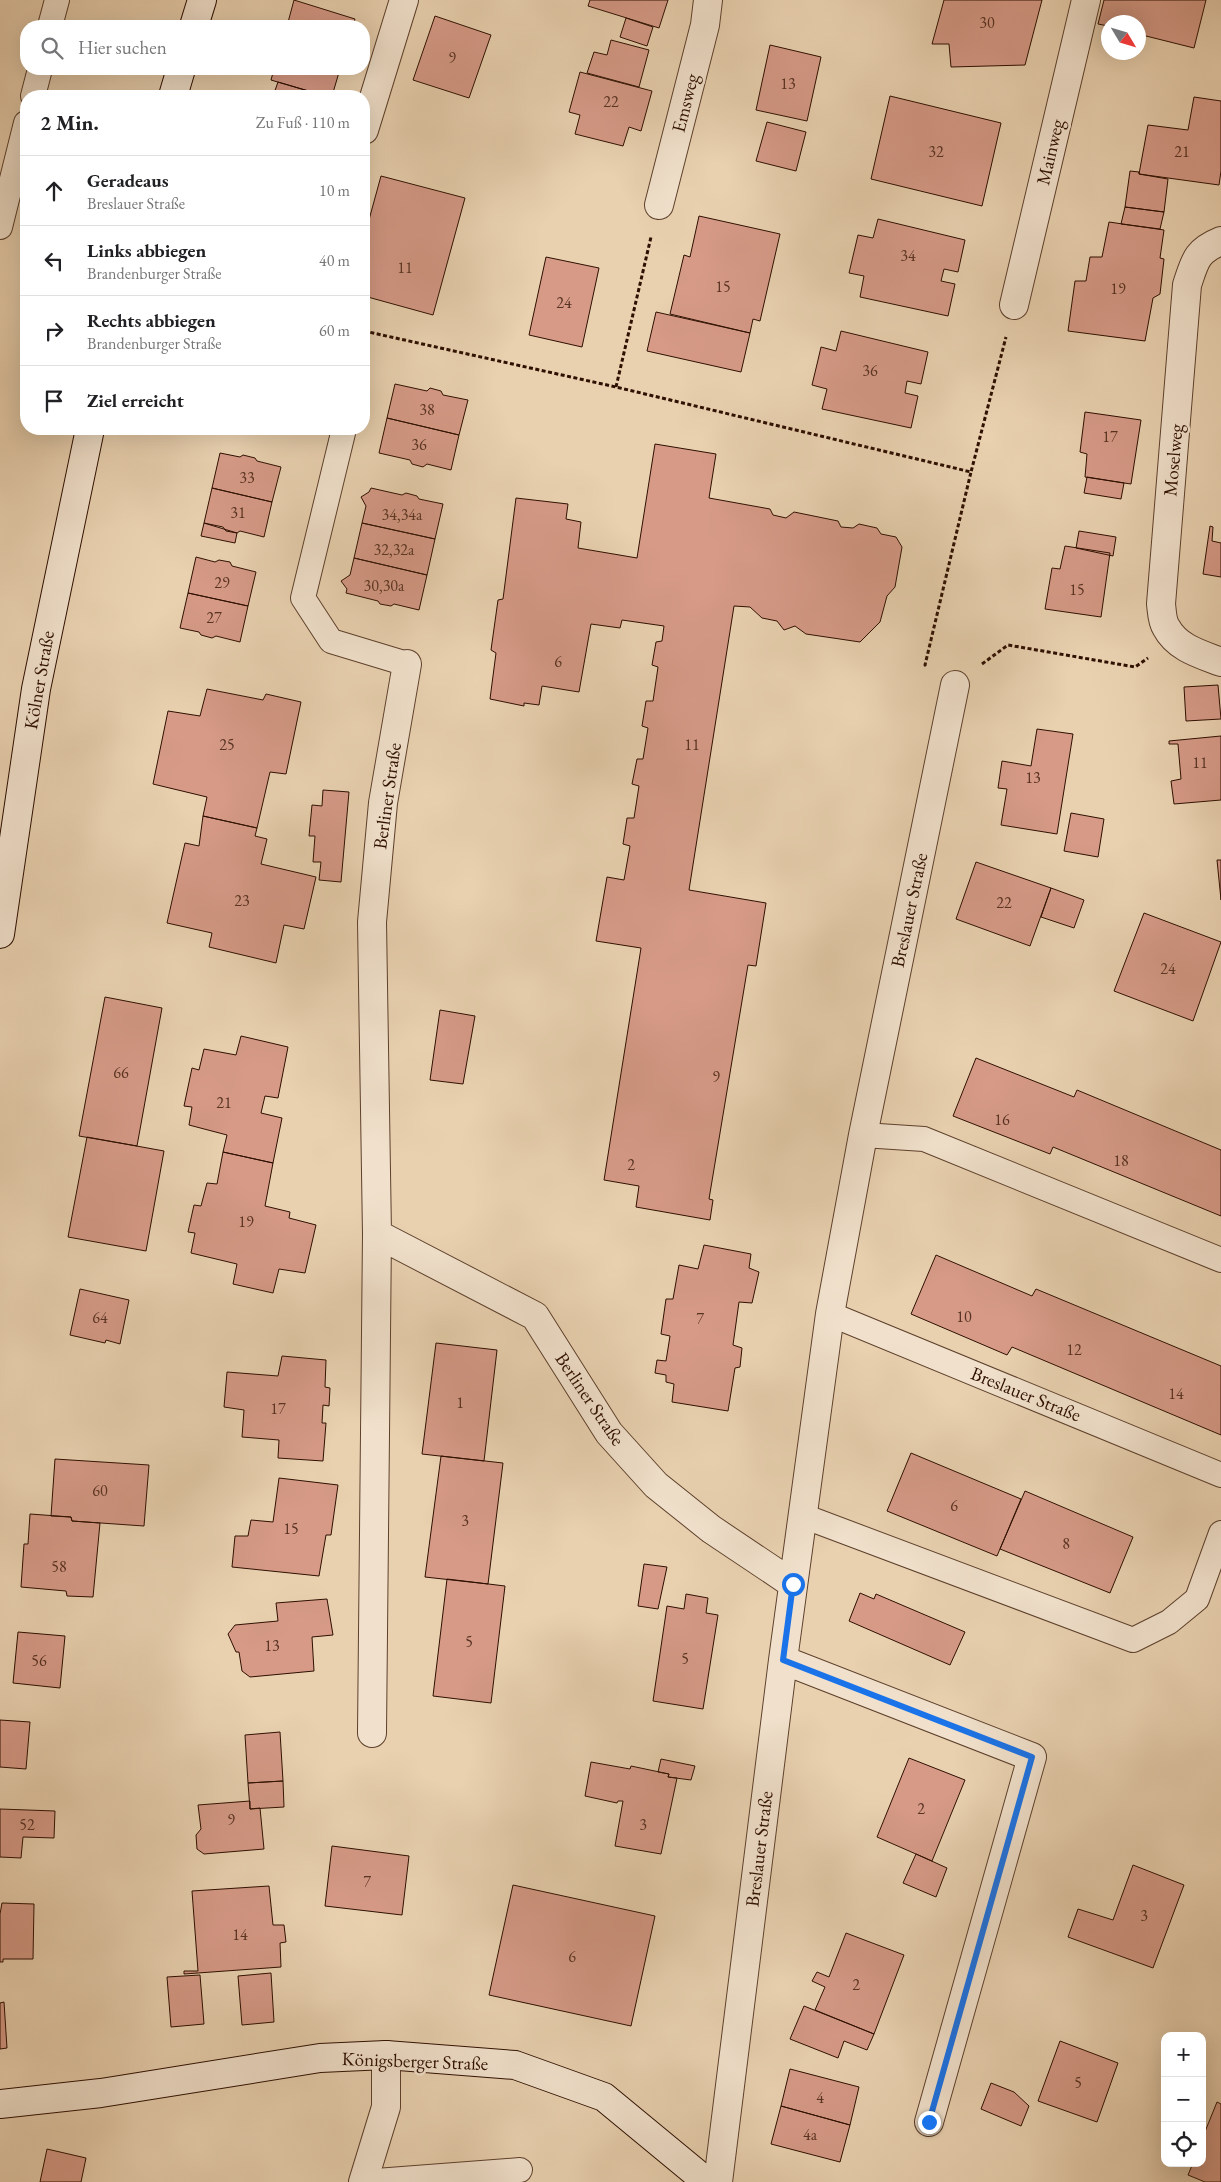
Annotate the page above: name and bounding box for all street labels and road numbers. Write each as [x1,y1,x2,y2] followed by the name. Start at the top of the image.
[666,70,705,135] street label: Emsweg
[1030,116,1070,187] street label: Mainweg
[1157,422,1189,497] street label: Moselweg
[18,629,60,731] street label: Kölner Straße
[367,741,407,851] street label: Berliner Straße
[885,850,933,970] street label: Breslauer Straße
[550,1347,630,1451] street label: Berliner Straße
[967,1361,1085,1427] street label: Breslauer Straße
[739,1790,779,1908] street label: Breslauer Straße
[341,2046,489,2076] street label: Königsberger Straße

